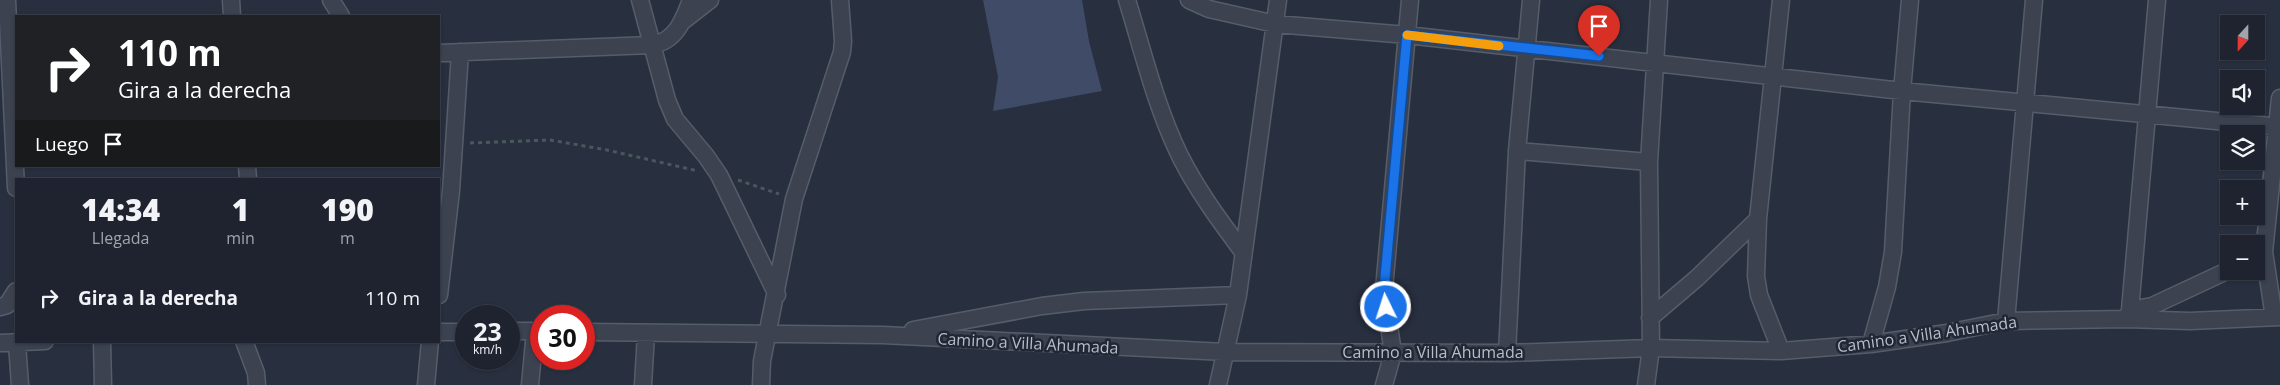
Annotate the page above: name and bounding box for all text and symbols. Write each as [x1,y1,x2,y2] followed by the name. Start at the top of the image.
[1578,5,1620,56] pin
[1585,12,1613,40] icon: arrive
[2220,15,2265,60] north arrow
[2220,15,2265,280] map controls
[118,29,222,76] text: 110 m
[35,35,100,100] icon: right
[2220,70,2265,115] button: sound
[118,74,291,104] text: Gira a la derecha
[2220,125,2265,170] button: layers
[99,130,127,158] icon: arrive
[35,131,89,157] text: Luego
[2220,180,2265,225] button: +
[81,189,160,230] text: 14:34
[232,189,249,230] text: 1
[321,189,374,230] text: 190
[92,227,149,249] text: Llegada
[226,227,255,249] text: min
[340,227,355,249] text: m
[2220,235,2265,280] button: −
[1359,280,1411,332] position arrow
[35,284,63,312] icon: right
[78,285,238,311] text: Gira a la derecha
[365,285,420,311] text: 110 m
[530,305,595,370] speed limit sign: 30
[1836,310,2018,358] street label: Camino a Villa Ahumada
[473,314,502,348] text: 23
[937,327,1119,359] street label: Camino a Villa Ahumada
[473,341,502,358] text: km/h
[1342,341,1524,363] street label: Camino a Villa Ahumada

